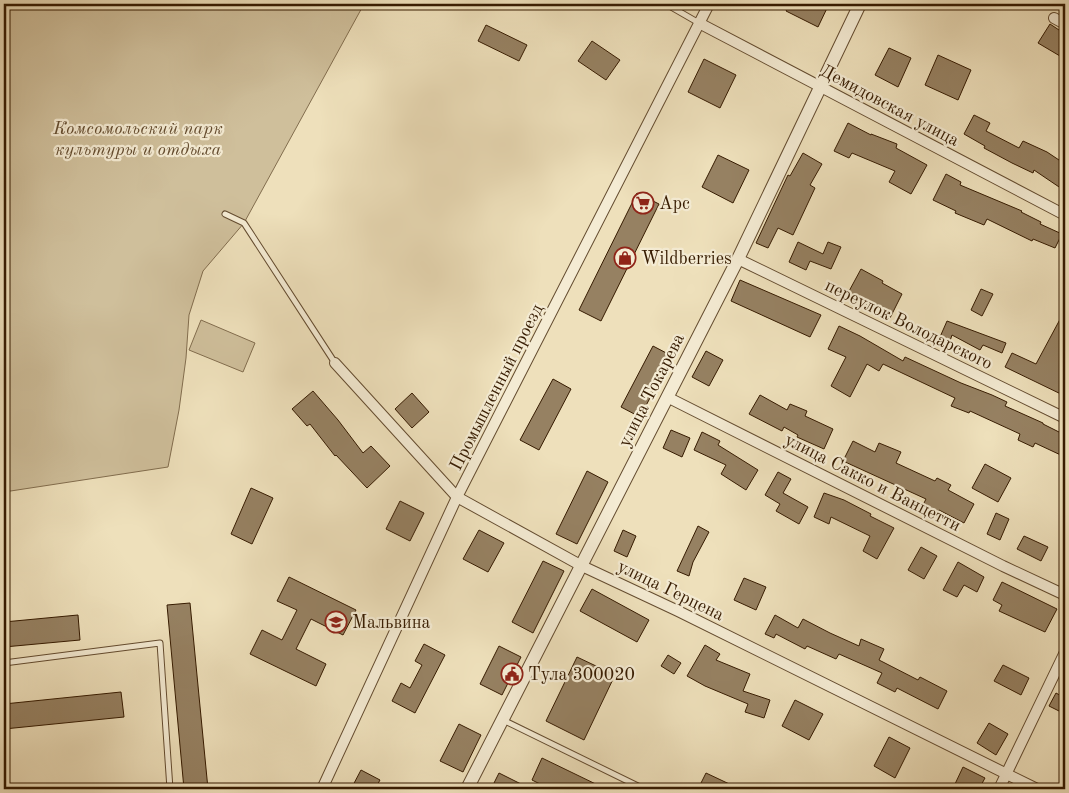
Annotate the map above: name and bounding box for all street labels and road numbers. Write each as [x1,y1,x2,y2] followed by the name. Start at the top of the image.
[817,62,962,150] street label: Демидовская улица
[822,277,995,373] street label: переулок Володарского
[447,301,547,474] street label: Промышленный проезд
[616,331,688,450] street label: улица Токарева
[782,431,963,535] street label: улица Сакко и Ванцетти
[614,557,727,624] street label: улица Герцена

